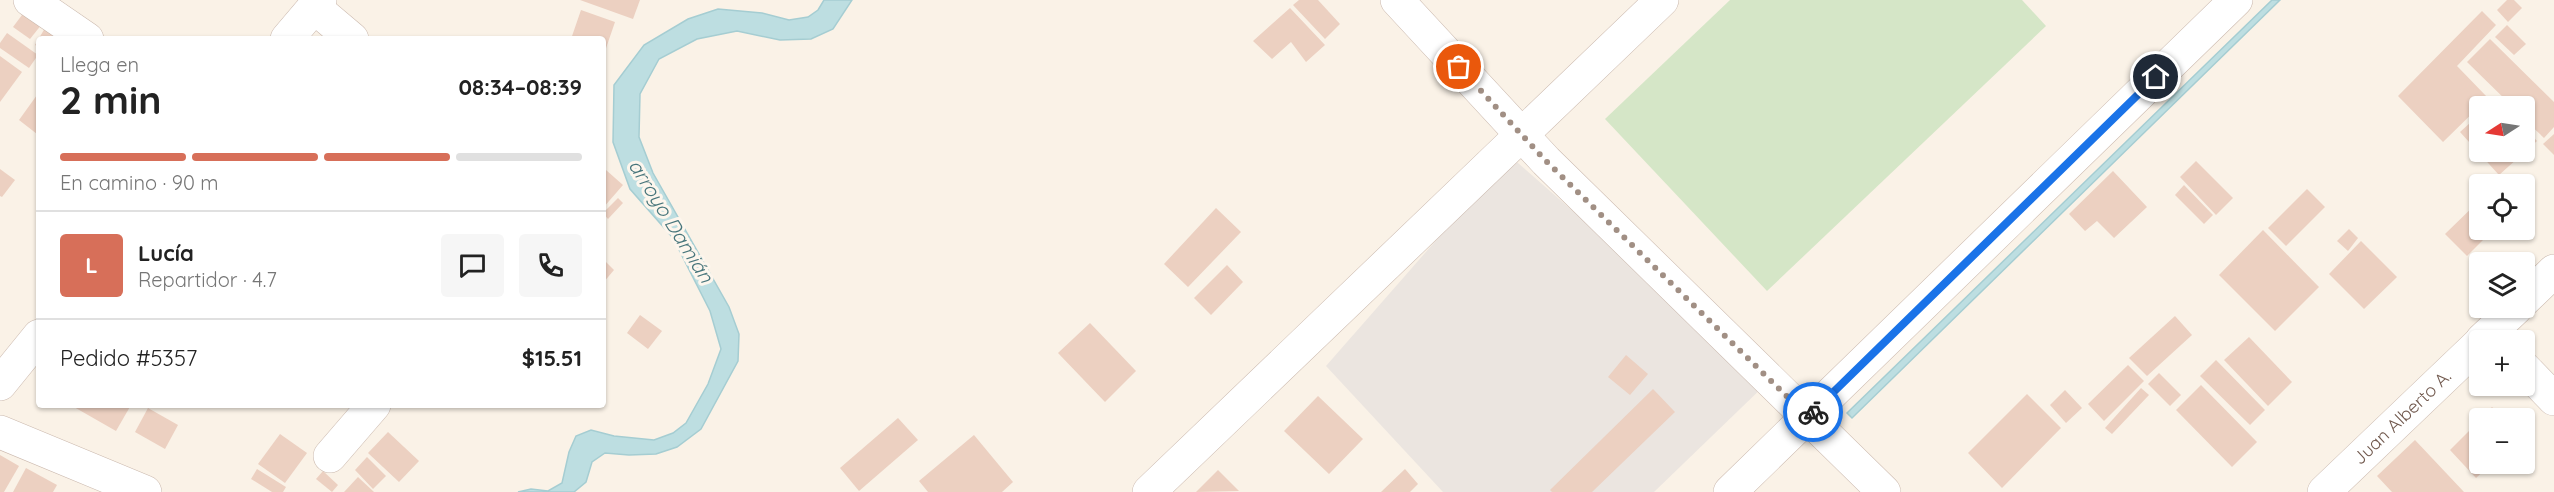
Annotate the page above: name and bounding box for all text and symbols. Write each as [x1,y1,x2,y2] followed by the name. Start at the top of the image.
[1433,41,1484,92] pin
[1442,50,1475,83] icon: bag
[2130,51,2181,102] pin
[60,52,139,77] text: Llega en
[2139,60,2172,93] icon: home
[458,73,582,101] text: 08:34–08:39
[60,75,162,124] text: 2 min
[2469,96,2535,162] north arrow
[2469,96,2535,474] map controls
[624,154,720,287] water label: arroyo Damián
[60,170,219,195] text: En camino · 90 m
[2469,174,2535,240] button: locate
[441,234,504,297] button: chat
[519,234,582,297] button: phone
[138,239,194,267] text: Lucía
[85,251,98,279] text: L
[2469,252,2535,318] button: layers
[138,267,277,292] text: Repartidor · 4.7
[2469,330,2535,396] button: +
[60,344,197,372] text: Pedido #5357
[522,344,582,372] text: $15.51
[2348,365,2456,469] street label: Juan Alberto A.
[1783,382,1843,442] courier
[1797,396,1830,429] icon: bike
[2469,408,2535,474] button: −

